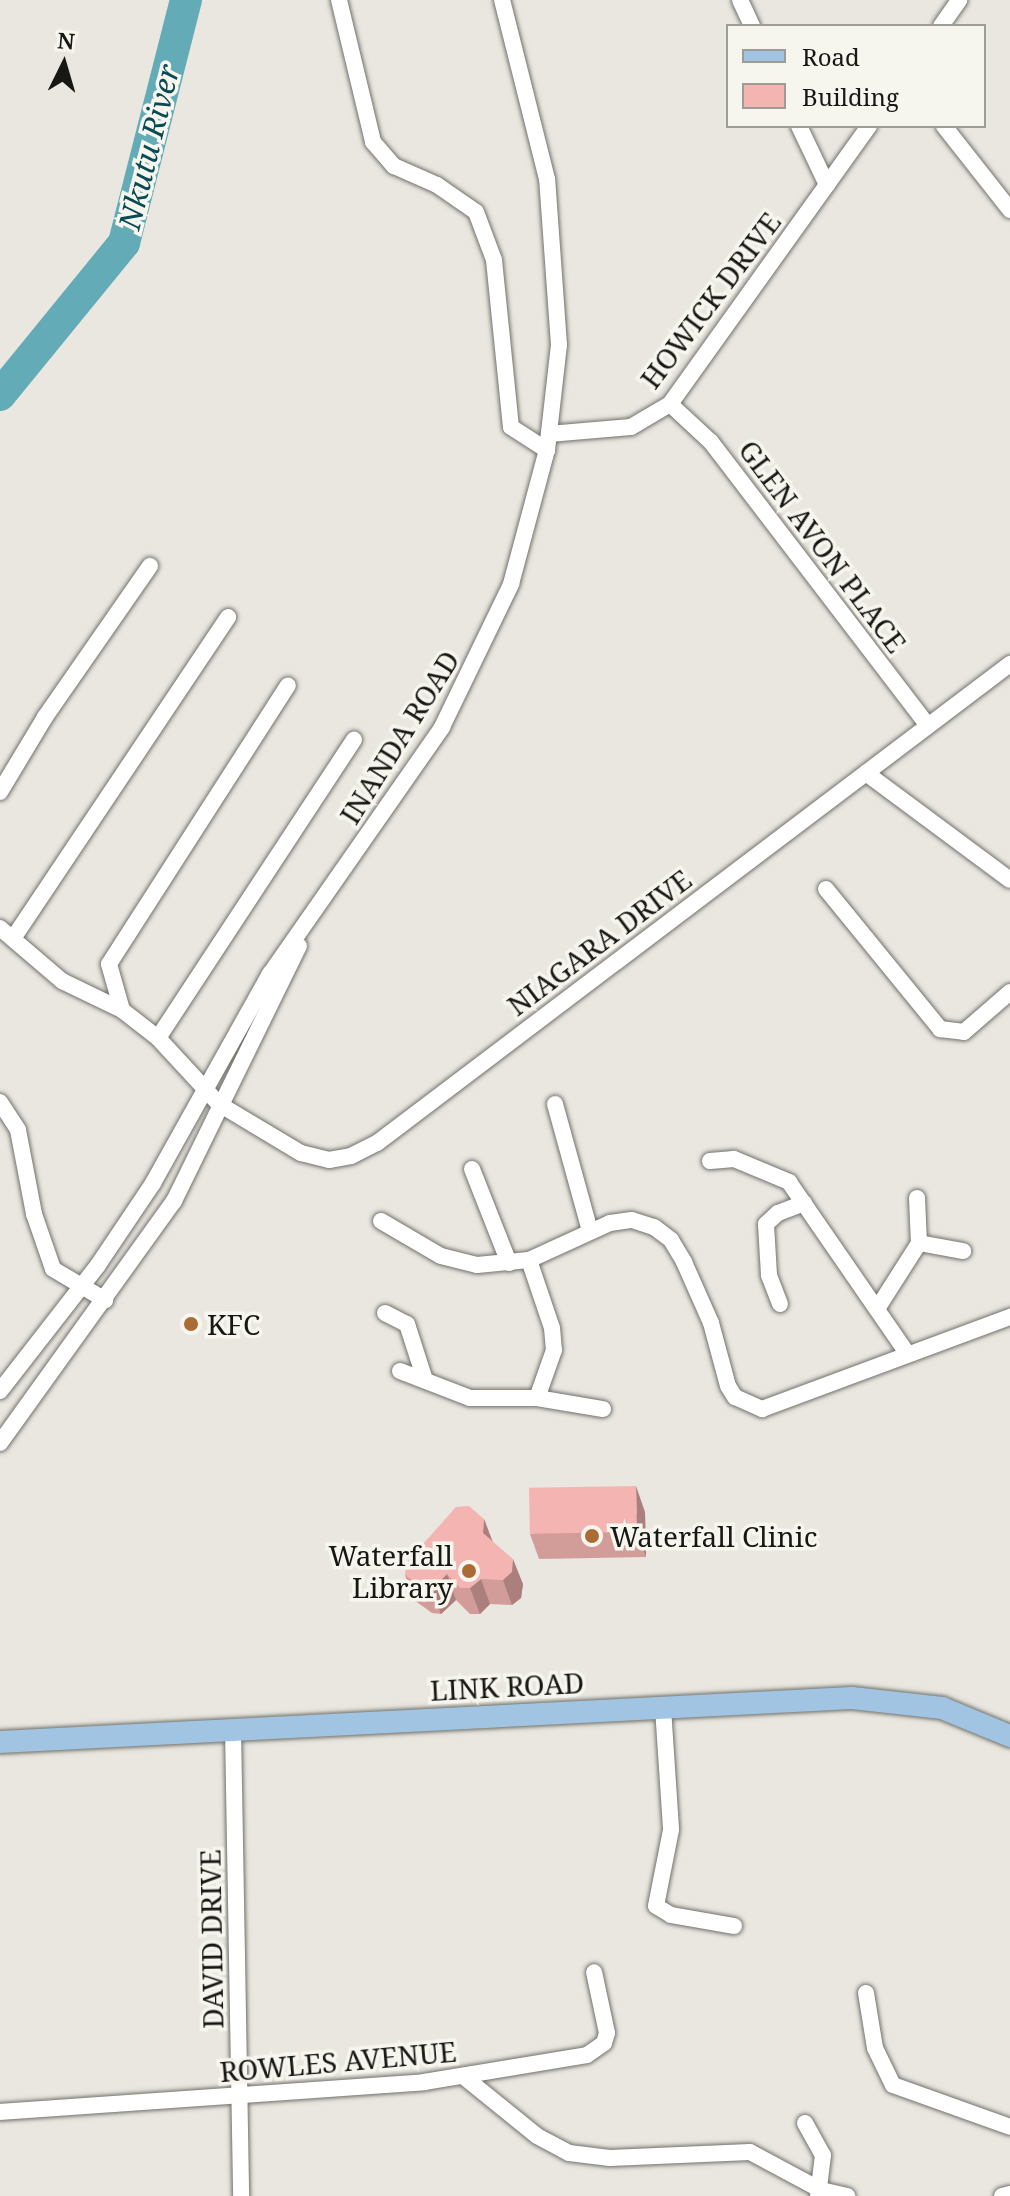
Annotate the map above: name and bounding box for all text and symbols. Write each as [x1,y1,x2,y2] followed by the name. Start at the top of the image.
[24,24,104,104] north arrow
[56,24,76,56] text: N
[726,24,986,128] legend
[802,40,860,73] text: Road
[111,61,187,233] water label: Nkutu River
[802,80,899,113] text: Building
[633,205,787,395] street label: HOWICK DRIVE
[732,433,914,659] street label: GLEN AVON PLACE
[332,644,466,830] street label: INANDA ROAD
[501,862,697,1022] street label: NIAGARA DRIVE
[207,1307,260,1341] place label: KFC
[182,1315,200,1333] marker: KFC
[610,1519,818,1553] place label: Waterfall Clinic
[581,1525,603,1547] marker: Waterfall Clinic
[328,1538,453,1604] place label: Waterfall Library
[460,1562,478,1580] marker: Waterfall Library
[429,1665,585,1707] street label: LINK ROAD
[193,1849,229,2029] street label: DAVID DRIVE
[218,2034,458,2088] street label: ROWLES AVENUE

